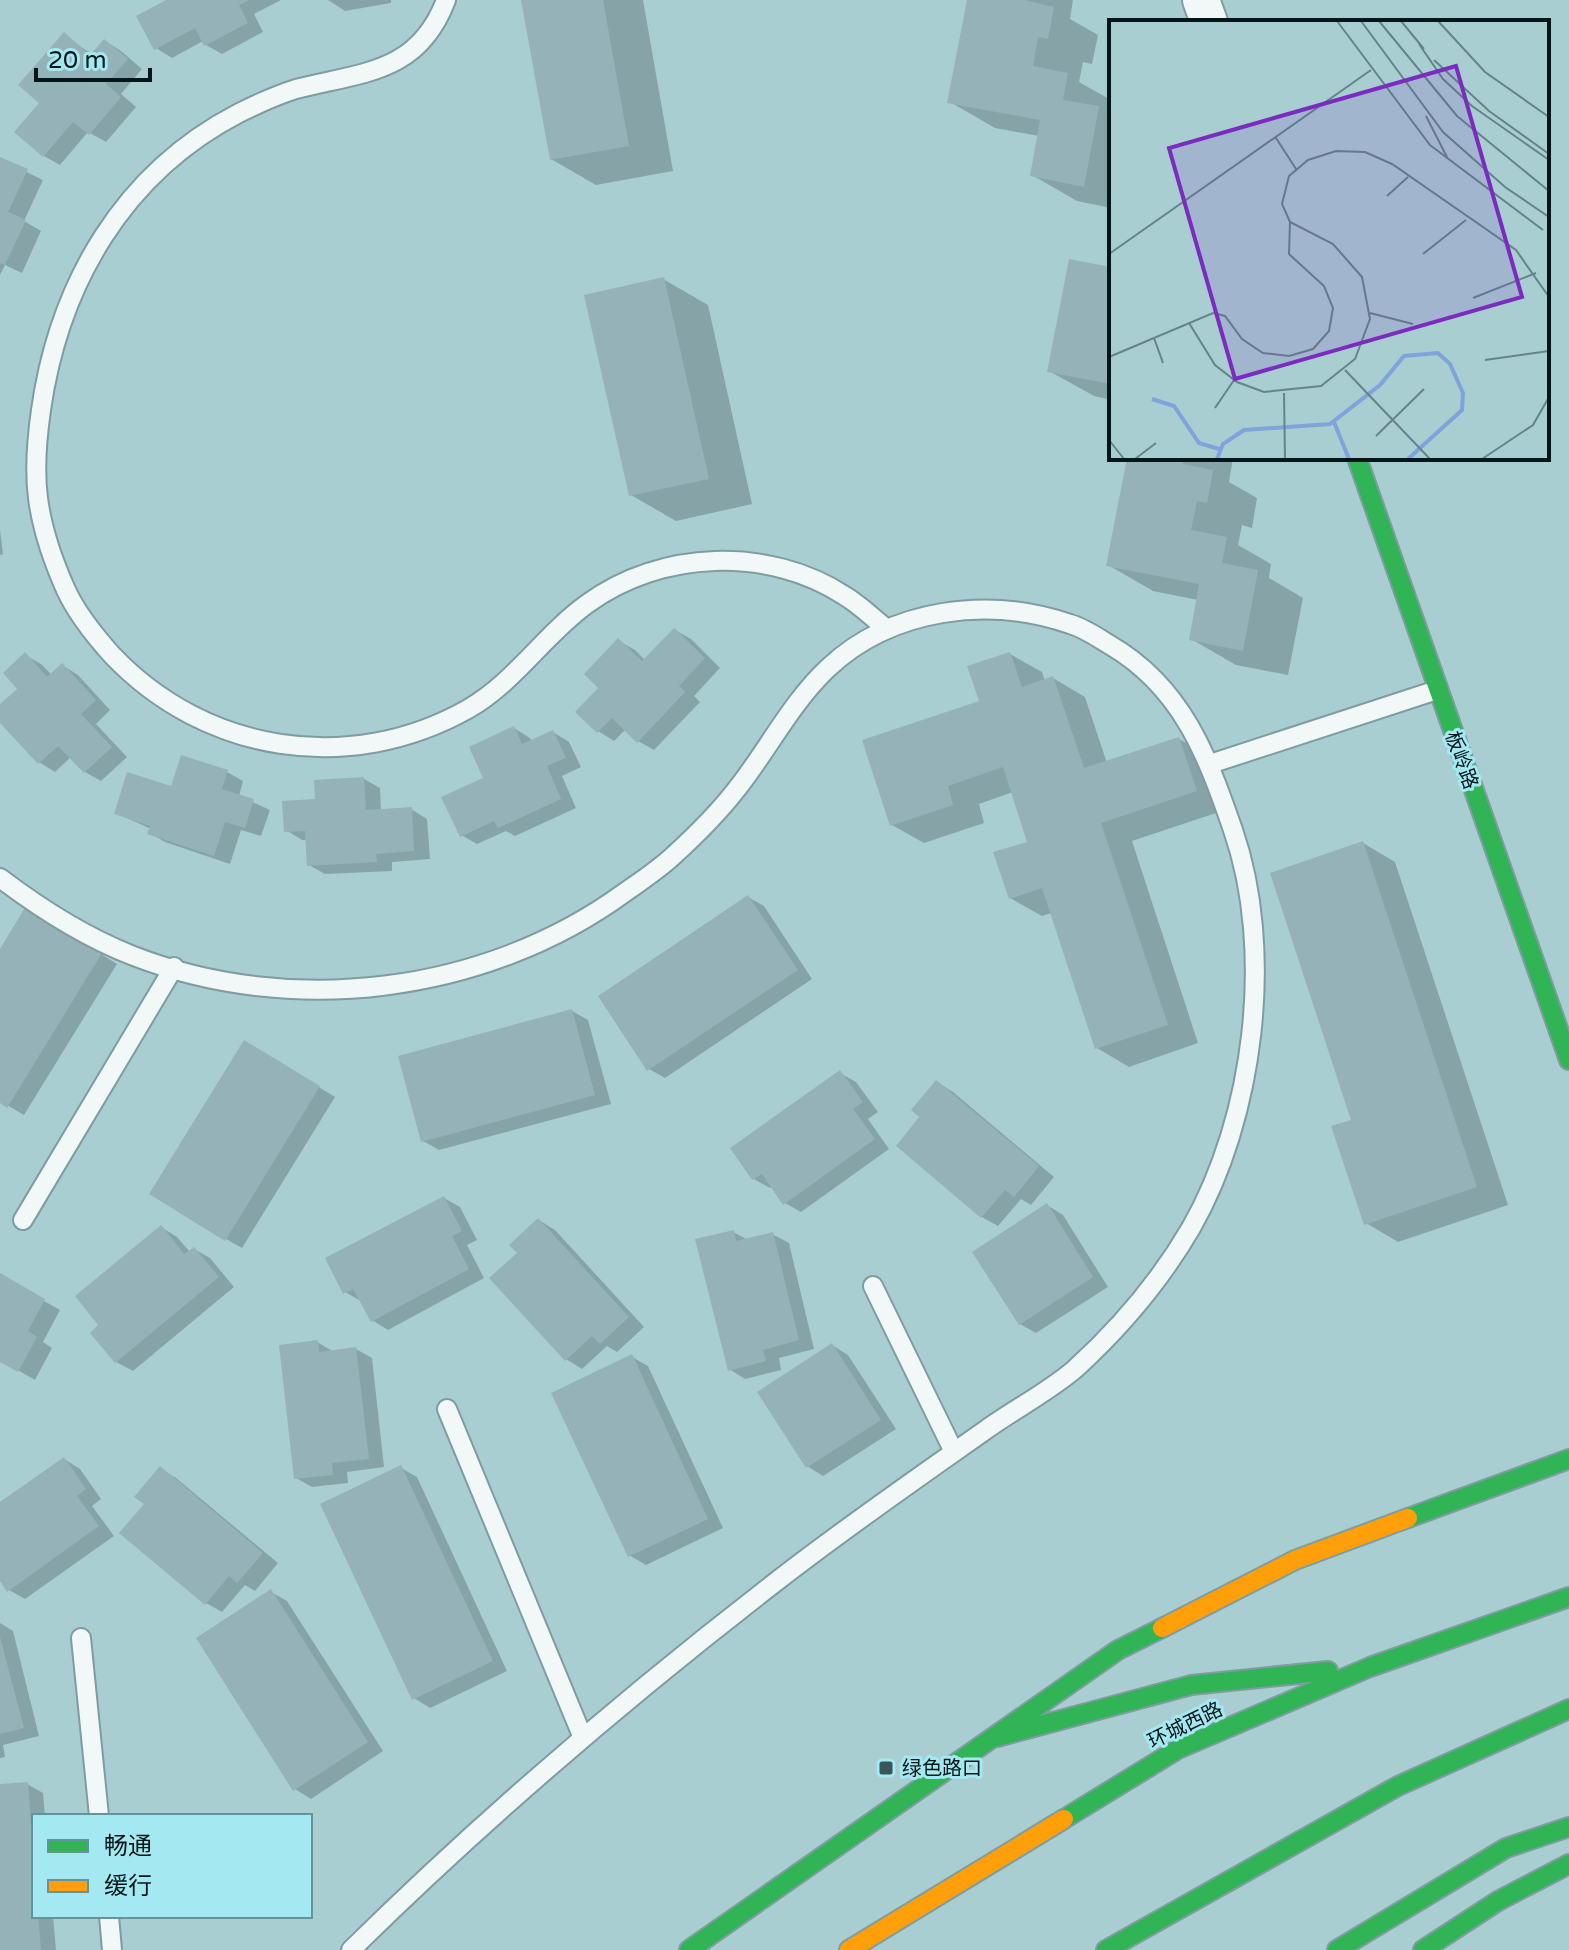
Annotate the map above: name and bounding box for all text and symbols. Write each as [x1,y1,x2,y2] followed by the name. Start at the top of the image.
[1109,20,1549,460] inset map
[36,32,150,82] scale bar
[48,46,106,75] text: 20 m
[1440,728,1483,793] street label: 板岭路
[1144,1698,1227,1754] street label: 环城西路
[902,1757,982,1781] place label: 绿色路口
[877,1759,895,1777] marker: 绿色路口
[32,1814,312,1918] legend
[104,1832,152,1861] text: 畅通
[104,1872,152,1901] text: 缓行

